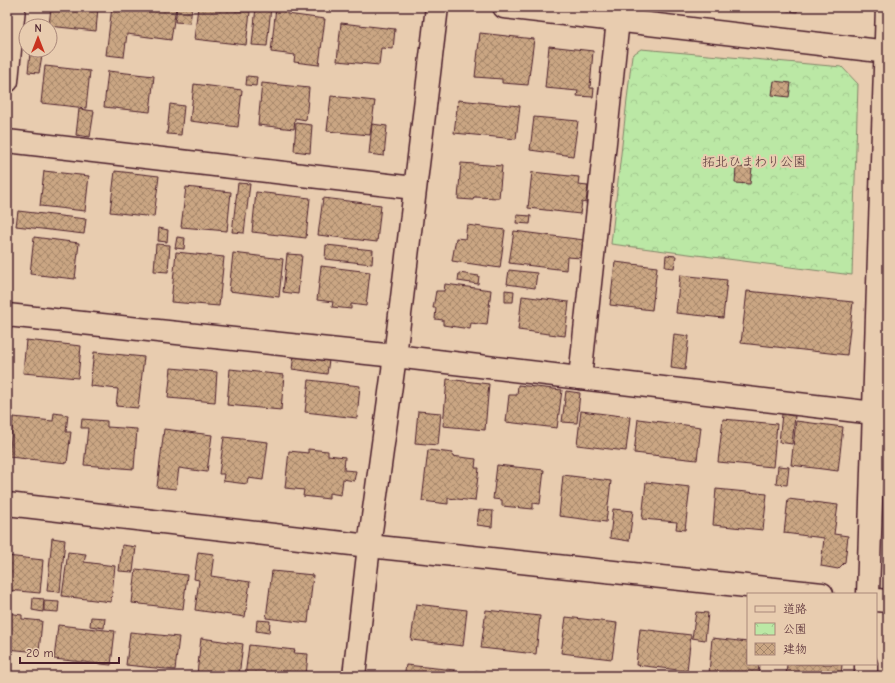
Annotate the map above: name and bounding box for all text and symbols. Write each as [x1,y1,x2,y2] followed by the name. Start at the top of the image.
[18,18,58,58] north arrow
[34,22,42,35] text: N
[702,154,806,169] park label: 拓北ひまわり公園
[747,593,877,665] legend
[783,602,807,616] text: 道路
[783,622,807,636] text: 公園
[20,639,119,665] scale bar
[783,642,807,656] text: 建物
[26,646,54,660] text: 20 m

